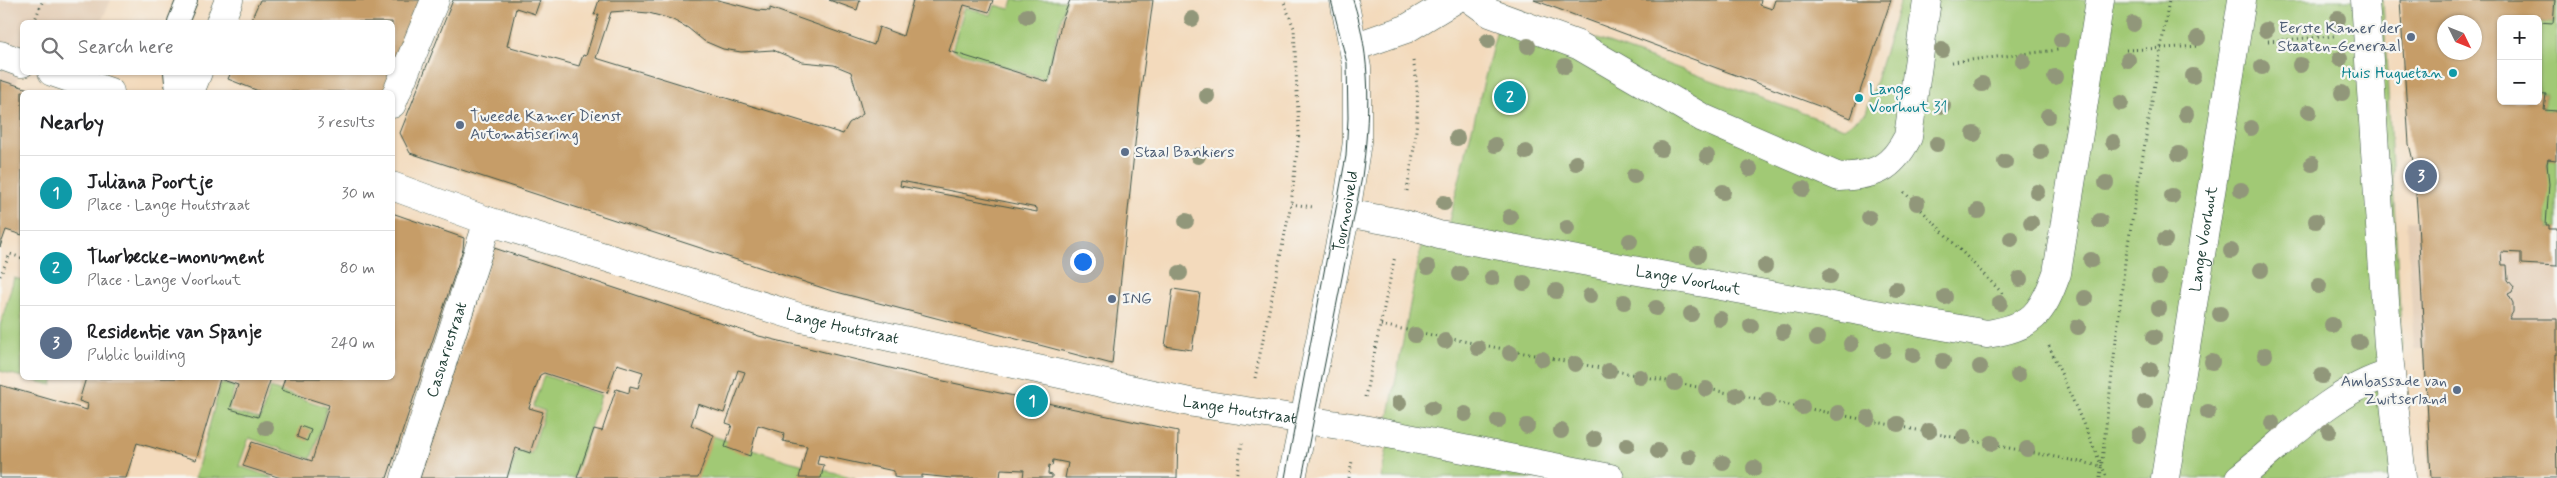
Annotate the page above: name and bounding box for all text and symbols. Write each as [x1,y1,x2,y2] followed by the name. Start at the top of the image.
[2437,15,2482,60] north arrow
[2497,15,2542,105] map controls
[2497,15,2542,60] button: +
[2278,18,2401,57] place label: Eerste Kamer der Staaten-Generaal
[20,20,395,75] search box
[2405,31,2417,43] marker: Eerste Kamer der Staaten-Generaal
[38,34,66,62] icon: search
[78,35,174,60] text: Search here
[2497,60,2542,105] button: −
[2341,63,2443,84] place label: Huis Huguetan
[2447,67,2459,79] marker: Huis Huguetan
[1494,78,1526,116] pin: 2
[1869,79,1947,118] place label: Lange Voorhout 31
[1853,92,1865,104] marker: Lange Voorhout 31
[470,106,621,145] place label: Tweede Kamer Dienst Automatisering
[40,109,104,137] text: Nearby
[317,112,375,133] text: 3 results
[454,119,466,131] marker: Tweede Kamer Dienst Automatisering
[1135,142,1234,163] place label: Staal Bankiers
[1119,146,1131,158] marker: Staal Bankiers
[2405,157,2437,195] pin: 3
[1328,169,1363,254] street label: Tournooiveld
[87,170,213,195] text: Juliana Poortje
[52,183,60,204] text: 1
[342,183,375,204] text: 30 m
[2185,184,2222,293] street label: Lange Voorhout
[87,195,250,216] text: Place · Lange Houtstraat
[87,245,264,270] text: Thorbecke-monument
[1070,249,1096,275] your location
[52,258,60,279] text: 2
[340,258,375,279] text: 80 m
[1634,260,1743,300] street label: Lange Voorhout
[87,270,241,291] text: Place · Lange Voorhout
[1122,289,1152,310] place label: ING
[1106,293,1118,305] marker: ING
[421,299,472,400] street label: Casuariestraat
[783,303,901,349] street label: Lange Houtstraat
[87,320,262,345] text: Residentie van Spanje
[52,333,60,354] text: 3
[331,333,375,354] text: 240 m
[87,345,186,366] text: Public building
[2341,371,2447,410] place label: Ambassade van Zwitserland
[1016,382,1048,420] pin: 1
[2451,384,2463,396] marker: Ambassade van Zwitserland
[1180,390,1298,429] street label: Lange Houtstraat

